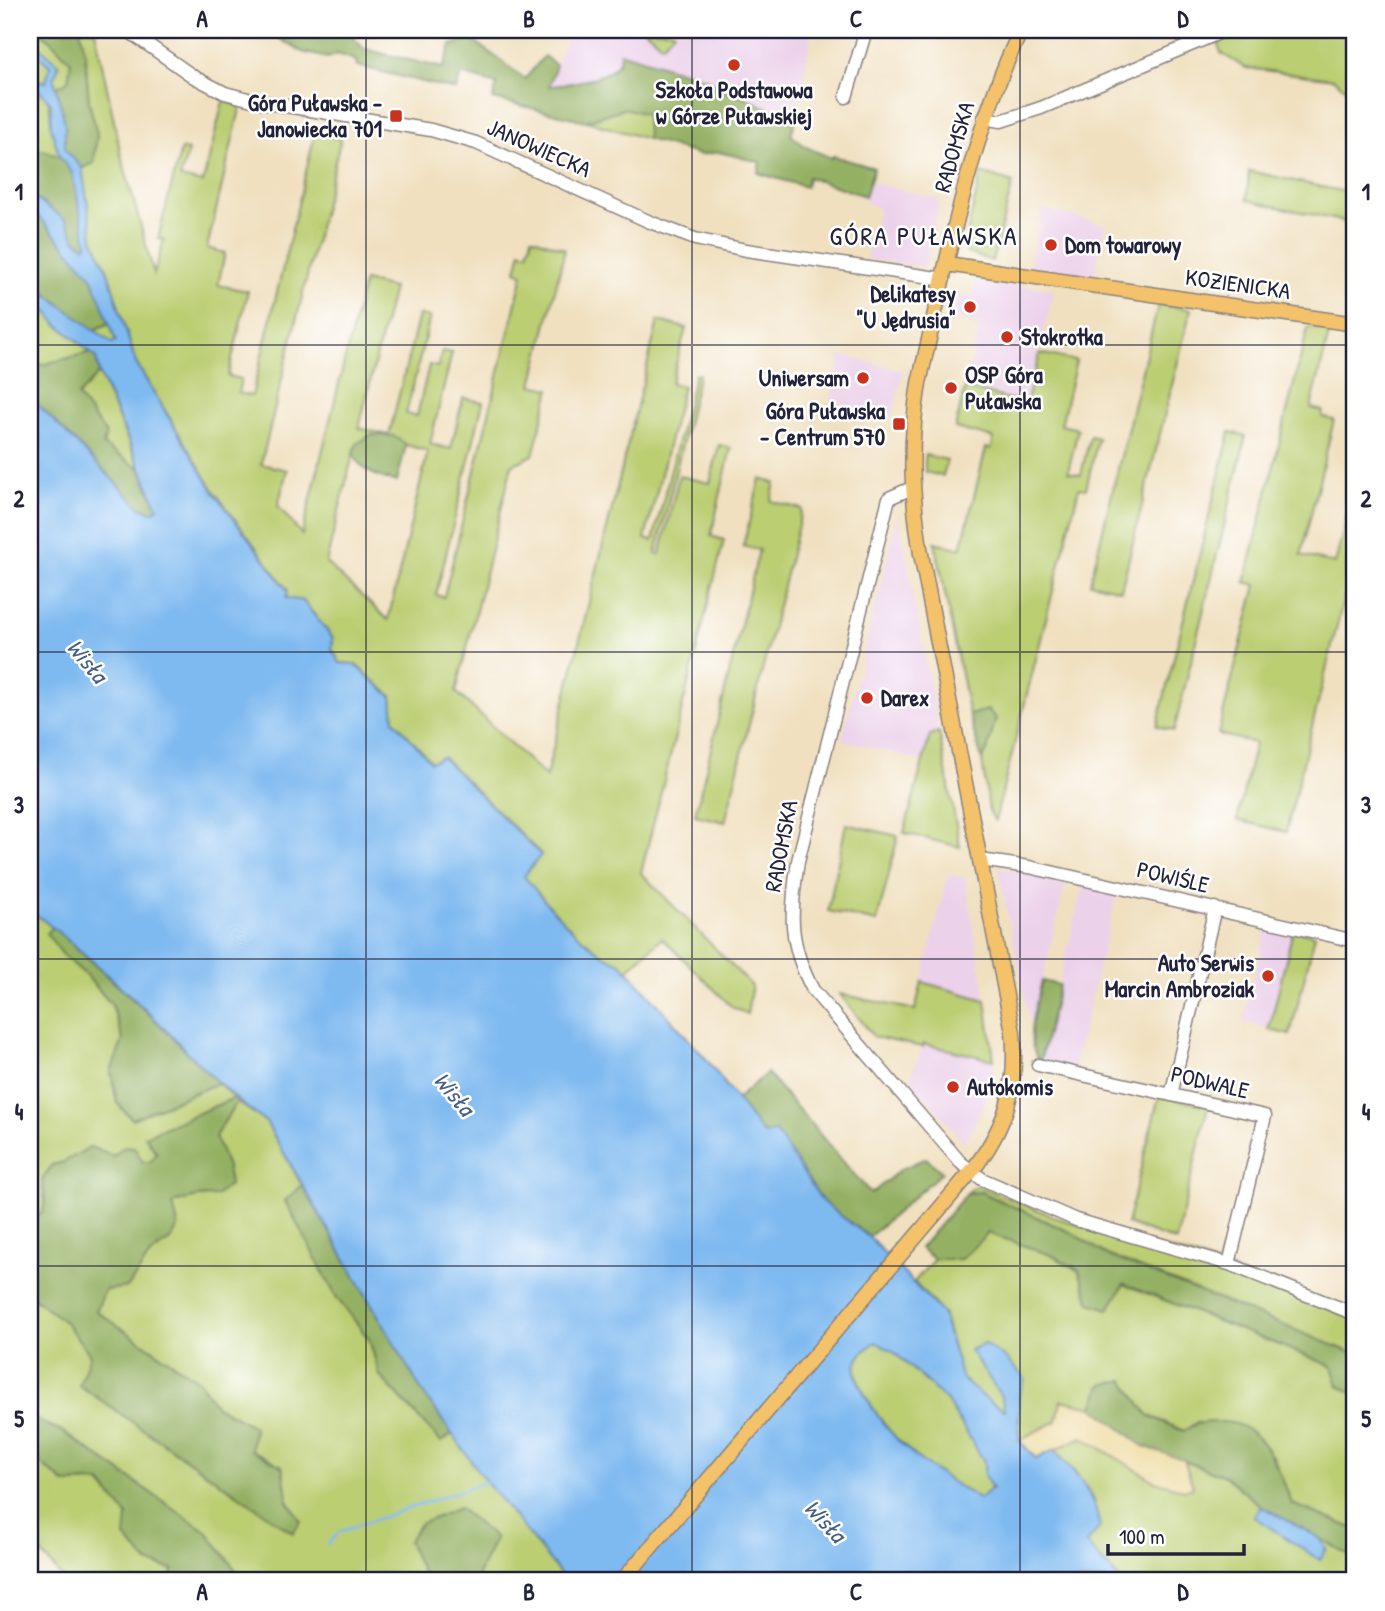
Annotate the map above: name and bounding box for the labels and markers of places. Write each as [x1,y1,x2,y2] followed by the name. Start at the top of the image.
[726,57,742,73] marker: Szkoła Podstawowa w Górze Puławskiej
[656,74,812,131] place label: Szkoła Podstawowa w Górze Puławskiej
[248,87,382,144] place label: Góra Puławska - Janowiecka 701
[388,108,404,124] marker: Góra Puławska - Janowiecka 701
[1065,229,1182,261] place label: Dom towarowy
[1043,237,1059,253] marker: Dom towarowy
[856,278,956,335] place label: Delikatesy "U Jędrusia"
[962,299,978,315] marker: Delikatesy "U Jędrusia"
[1021,321,1103,352] place label: Stokrotka
[999,329,1015,345] marker: Stokrotka
[965,359,1043,416] place label: OSP Góra Puławska
[759,362,849,393] place label: Uniwersam
[855,370,871,386] marker: Uniwersam
[943,380,959,396] marker: OSP Góra Puławska
[760,395,885,452] place label: Góra Puławska - Centrum 570
[891,416,907,432] marker: Góra Puławska - Centrum 570
[881,682,929,713] place label: Darex
[859,690,875,706] marker: Darex
[1105,947,1254,1004] place label: Auto Serwis Marcin Ambroziak
[1260,968,1276,984] marker: Auto Serwis Marcin Ambroziak
[967,1071,1053,1102] place label: Autokomis
[945,1079,961,1095] marker: Autokomis

